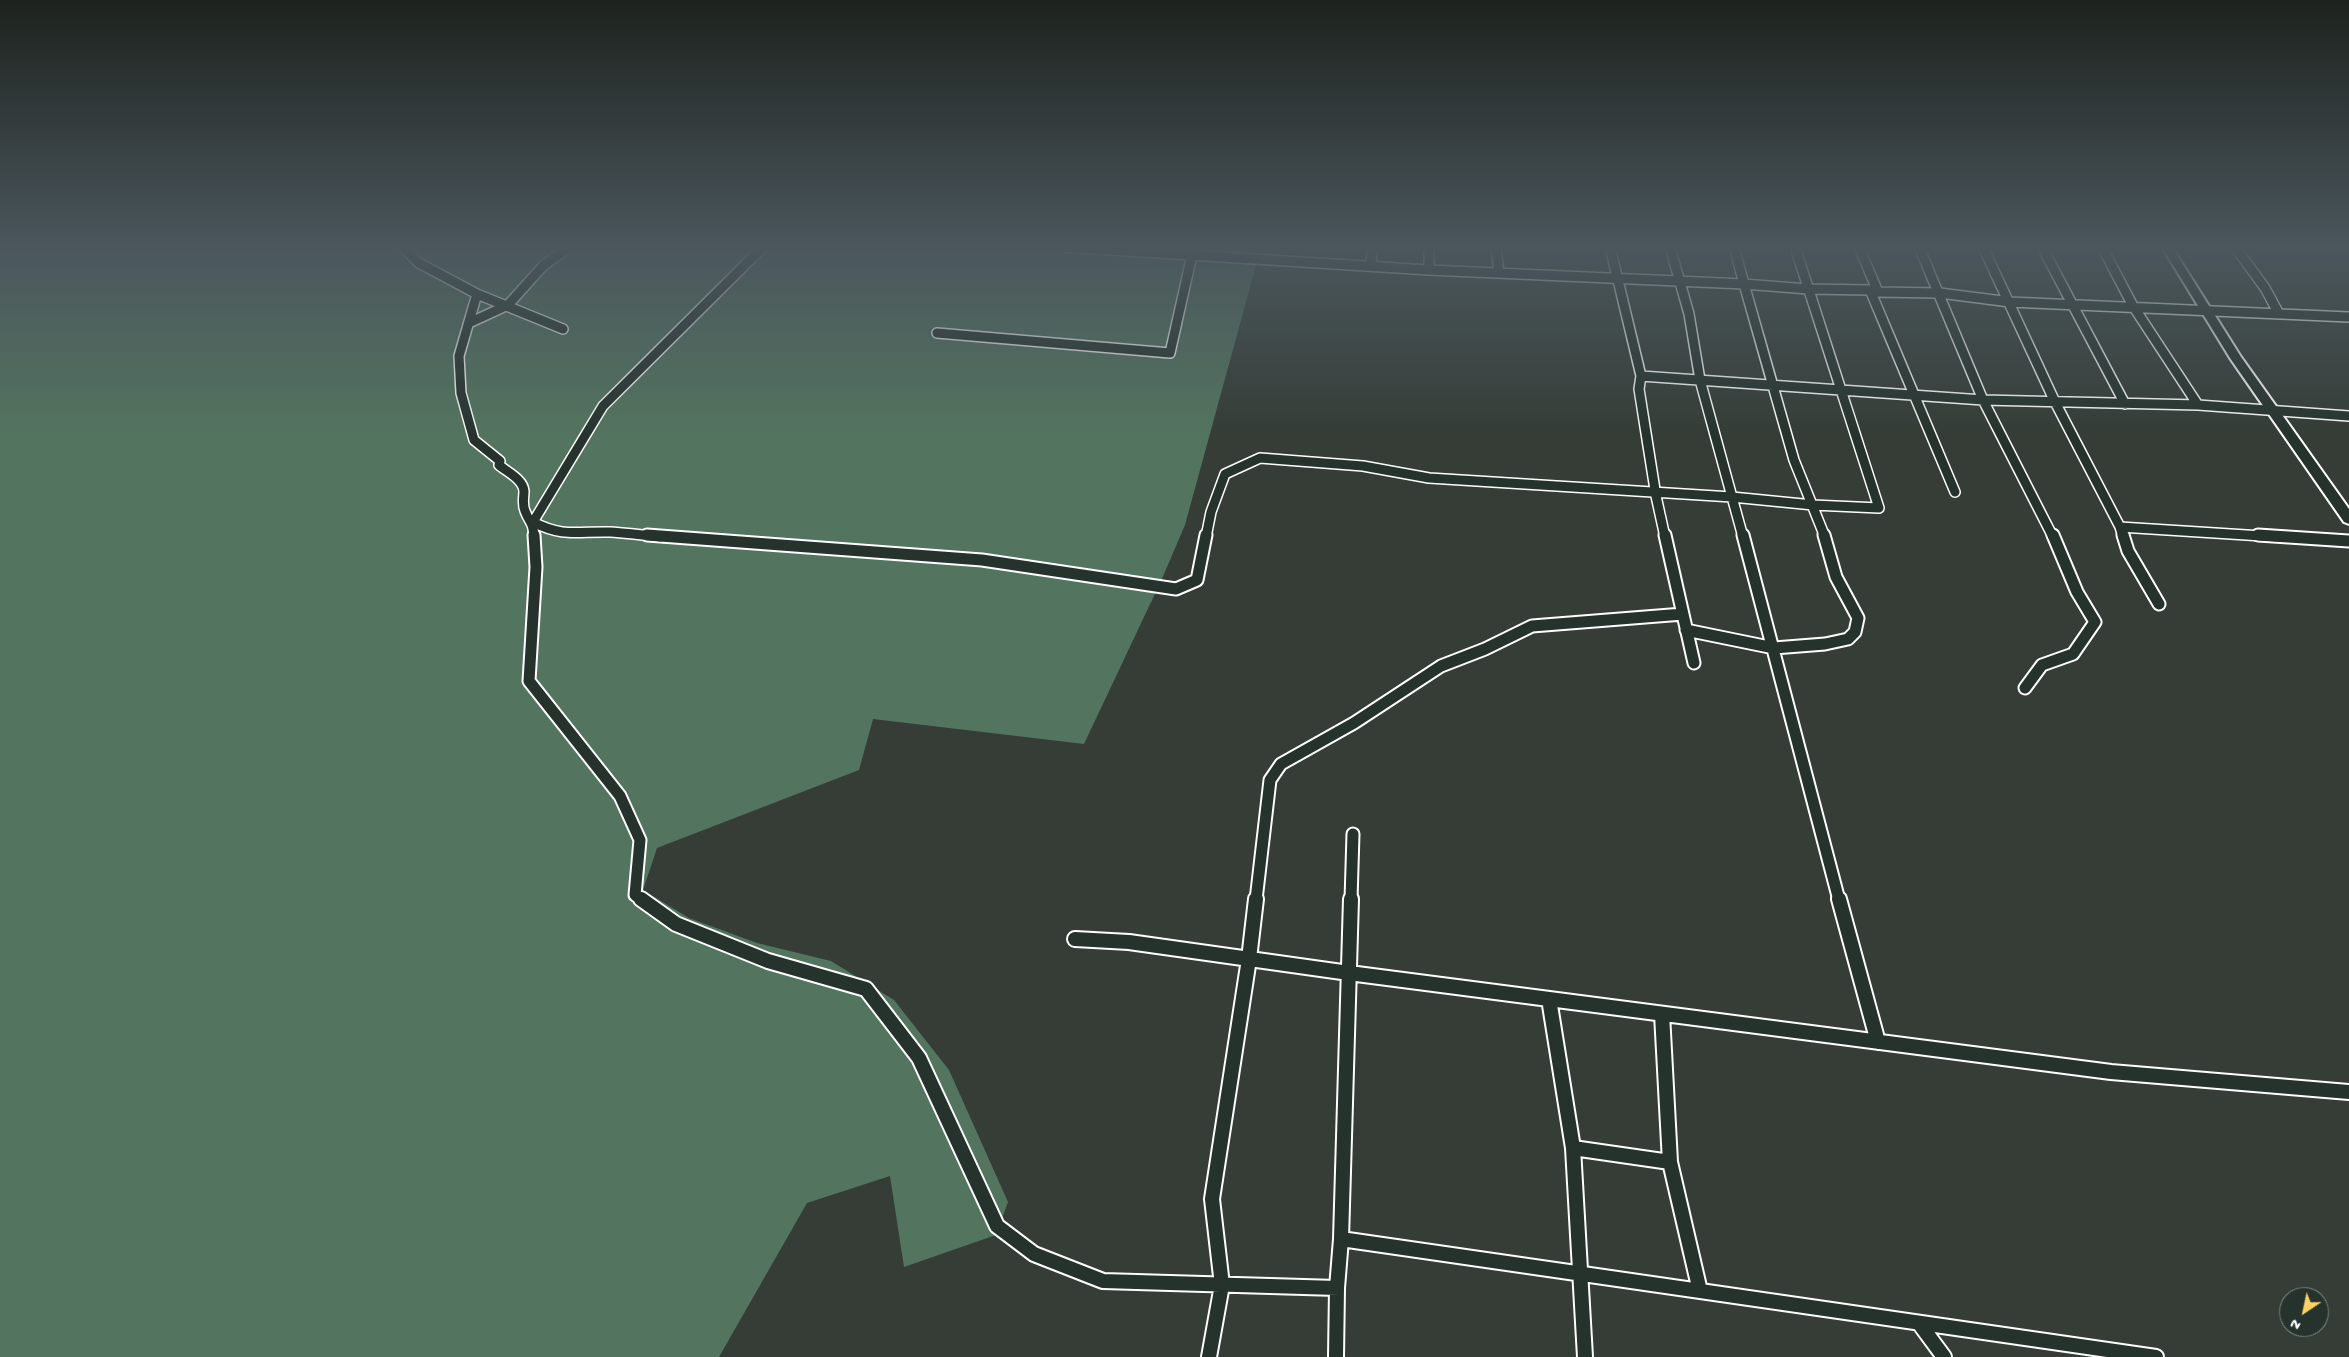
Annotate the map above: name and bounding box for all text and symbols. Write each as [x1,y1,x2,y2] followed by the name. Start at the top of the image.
[2279,1287,2329,1337] north arrow
[2287,1314,2304,1334] text: N

